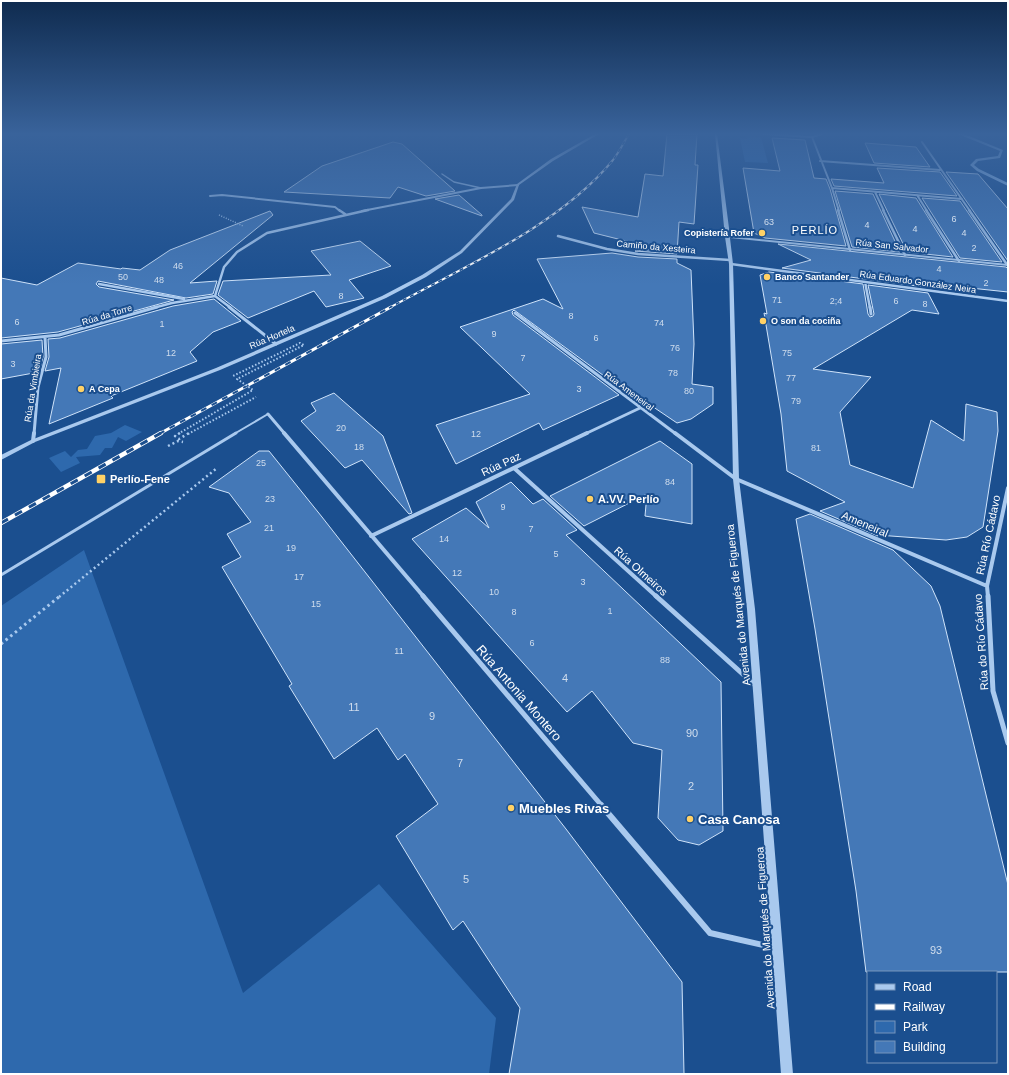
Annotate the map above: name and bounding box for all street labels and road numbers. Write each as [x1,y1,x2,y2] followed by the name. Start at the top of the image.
[855,237,929,255] street label: Rúa San Salvador
[616,239,696,255] street label: Camiño da Xesteira
[859,269,977,295] street label: Rúa Eduardo González Neira
[81,303,133,327] street label: Rúa da Torre
[248,323,296,351] street label: Rúa Hortela
[23,353,43,423] street label: Rúa da Vimbieira
[602,369,656,413] street label: Rúa Ameneiral
[479,450,523,478] street label: Rúa Paz
[974,494,1002,576] street label: Rúa Río Cádavo
[840,509,890,539] street label: Ameneiral
[723,523,752,686] street label: Avenida do Marqués de Figueroa
[612,544,670,598] street label: Rúa Olmeiros
[972,593,990,691] street label: Rúa do Río Cádavo
[473,642,565,744] street label: Rúa Antonia Montero
[753,846,777,1009] street label: Avenida do Marqués de Figueroa

